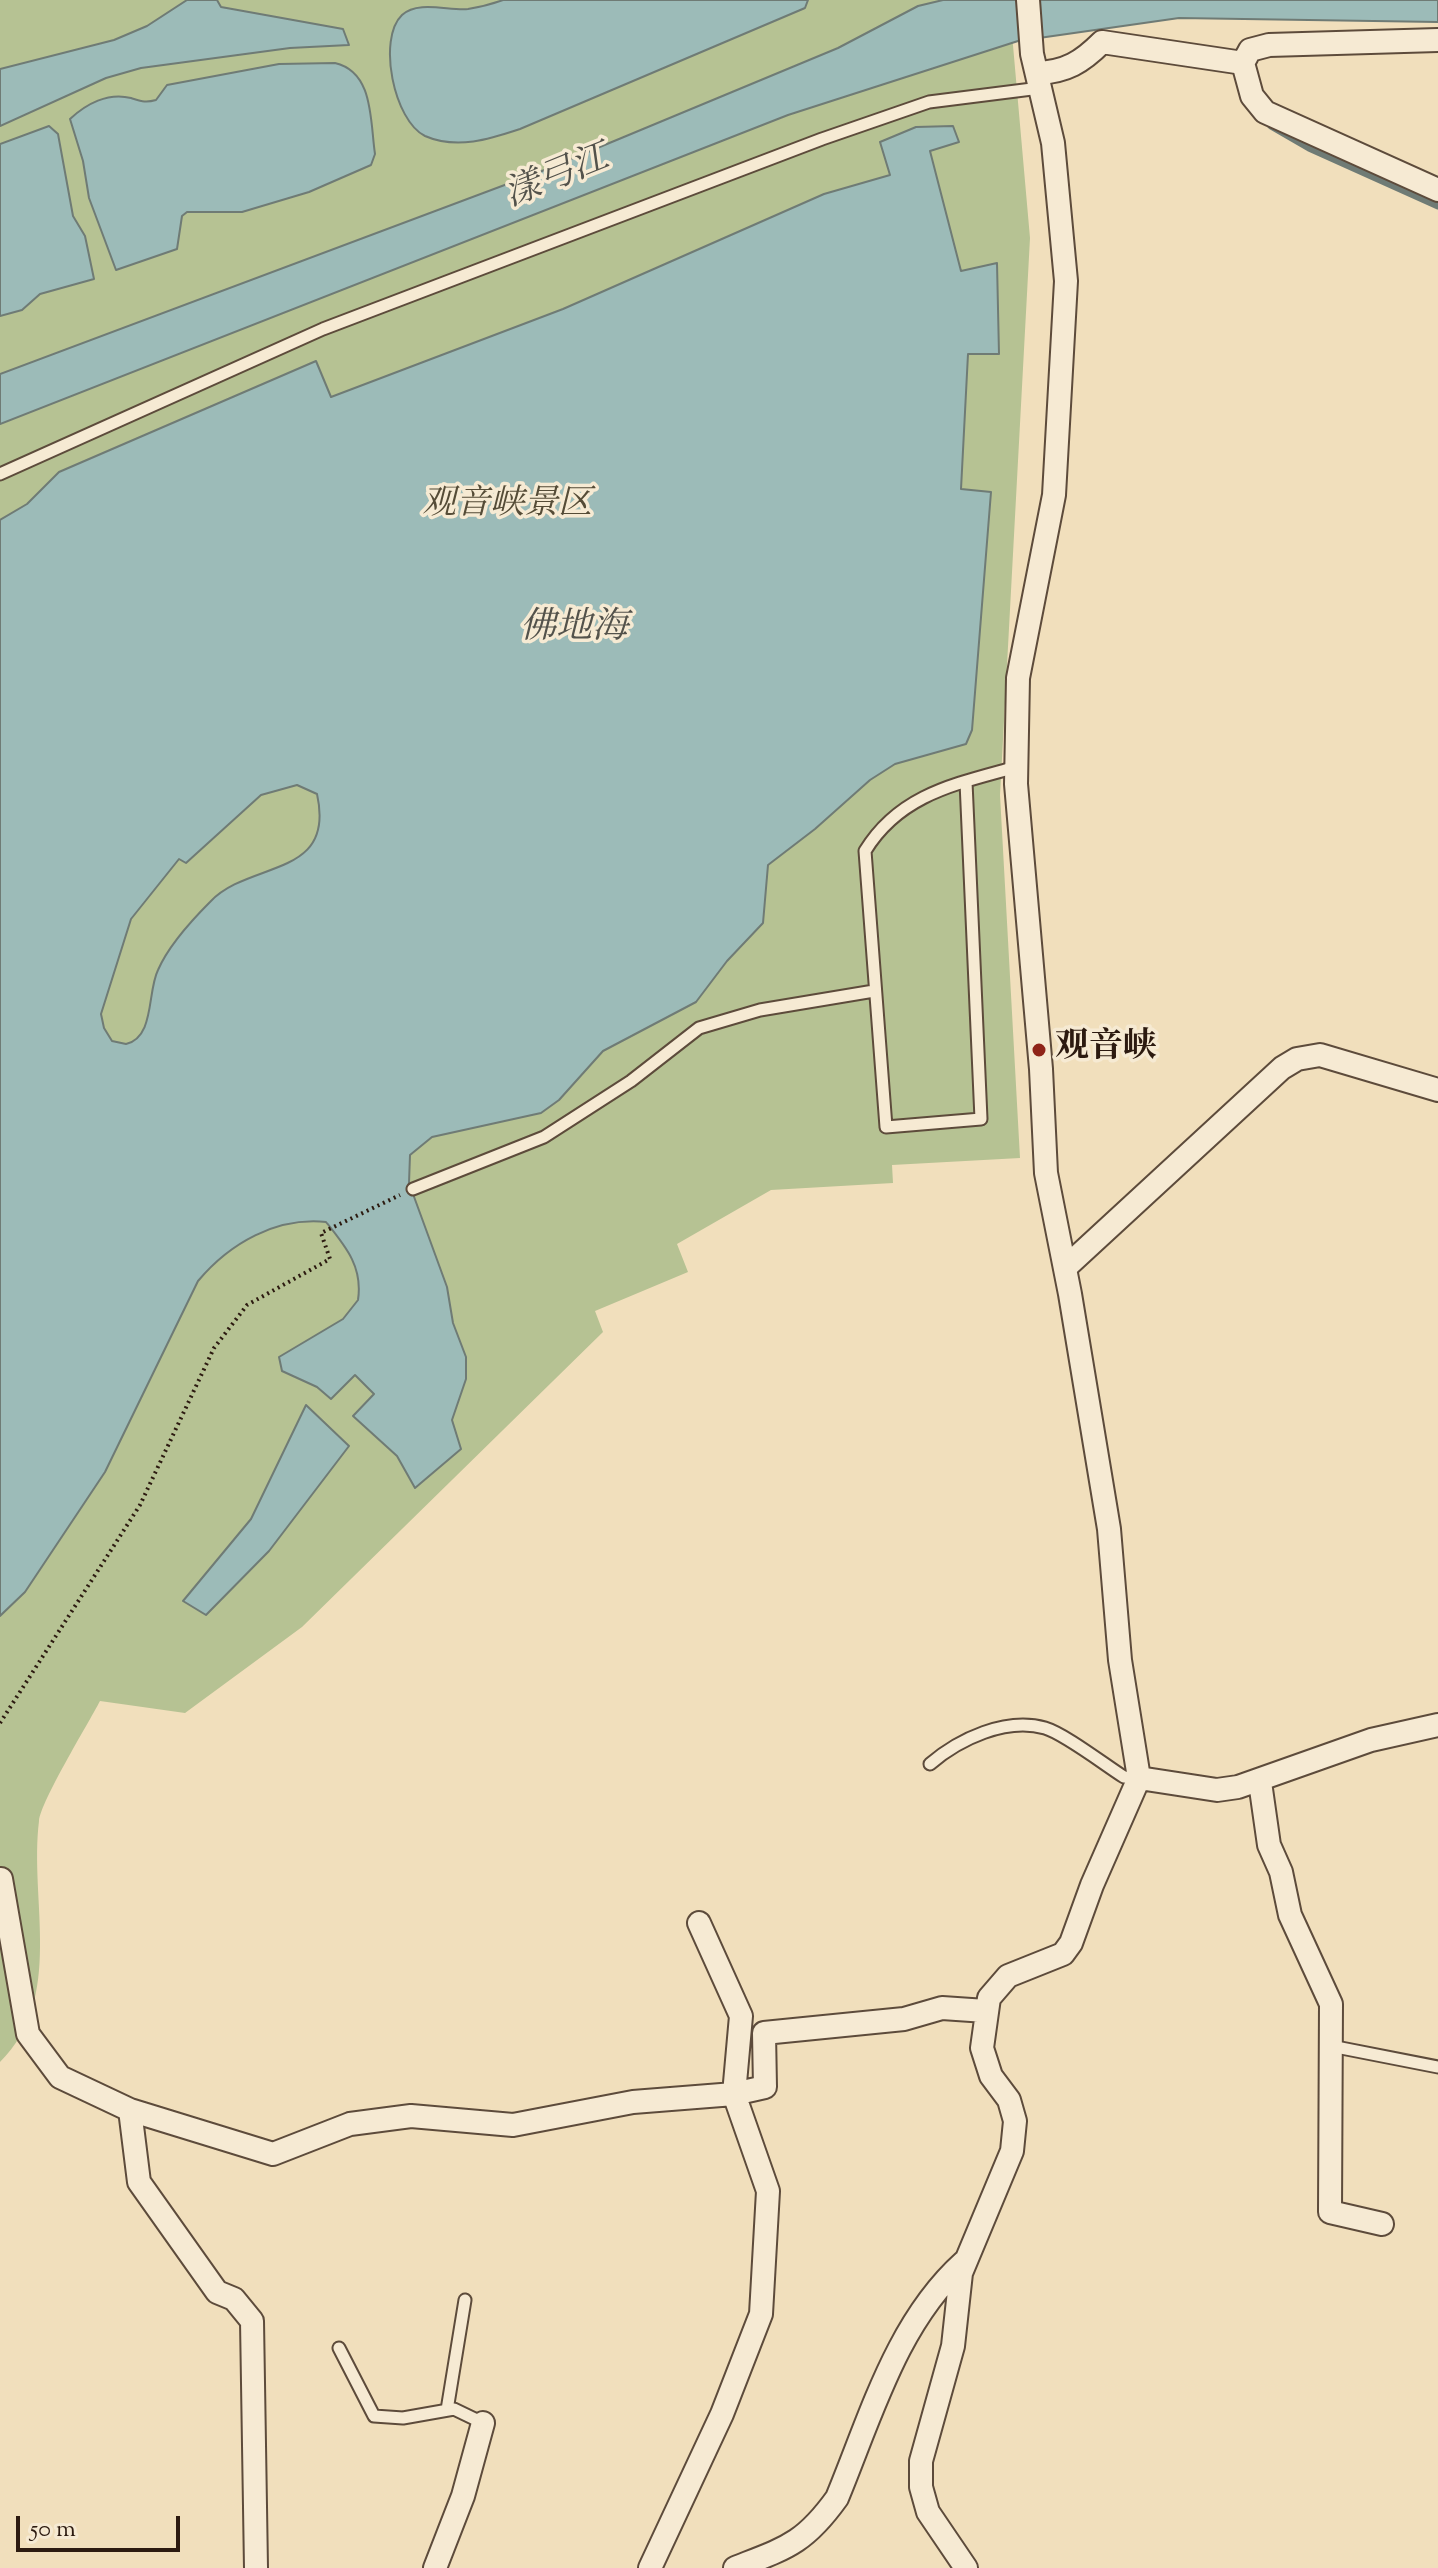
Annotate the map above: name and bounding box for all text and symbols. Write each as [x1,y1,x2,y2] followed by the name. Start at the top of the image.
[500,140,616,220] water label: 漾弓江
[422,487,592,527] park label: 观音峡景区
[520,609,628,653] water label: 佛地海
[1055,1030,1157,1070] place label: 观音峡
[1030,1041,1048,1059] marker: 观音峡
[20,2500,184,2550] scale bar
[30,2513,76,2547] text: 50 m

